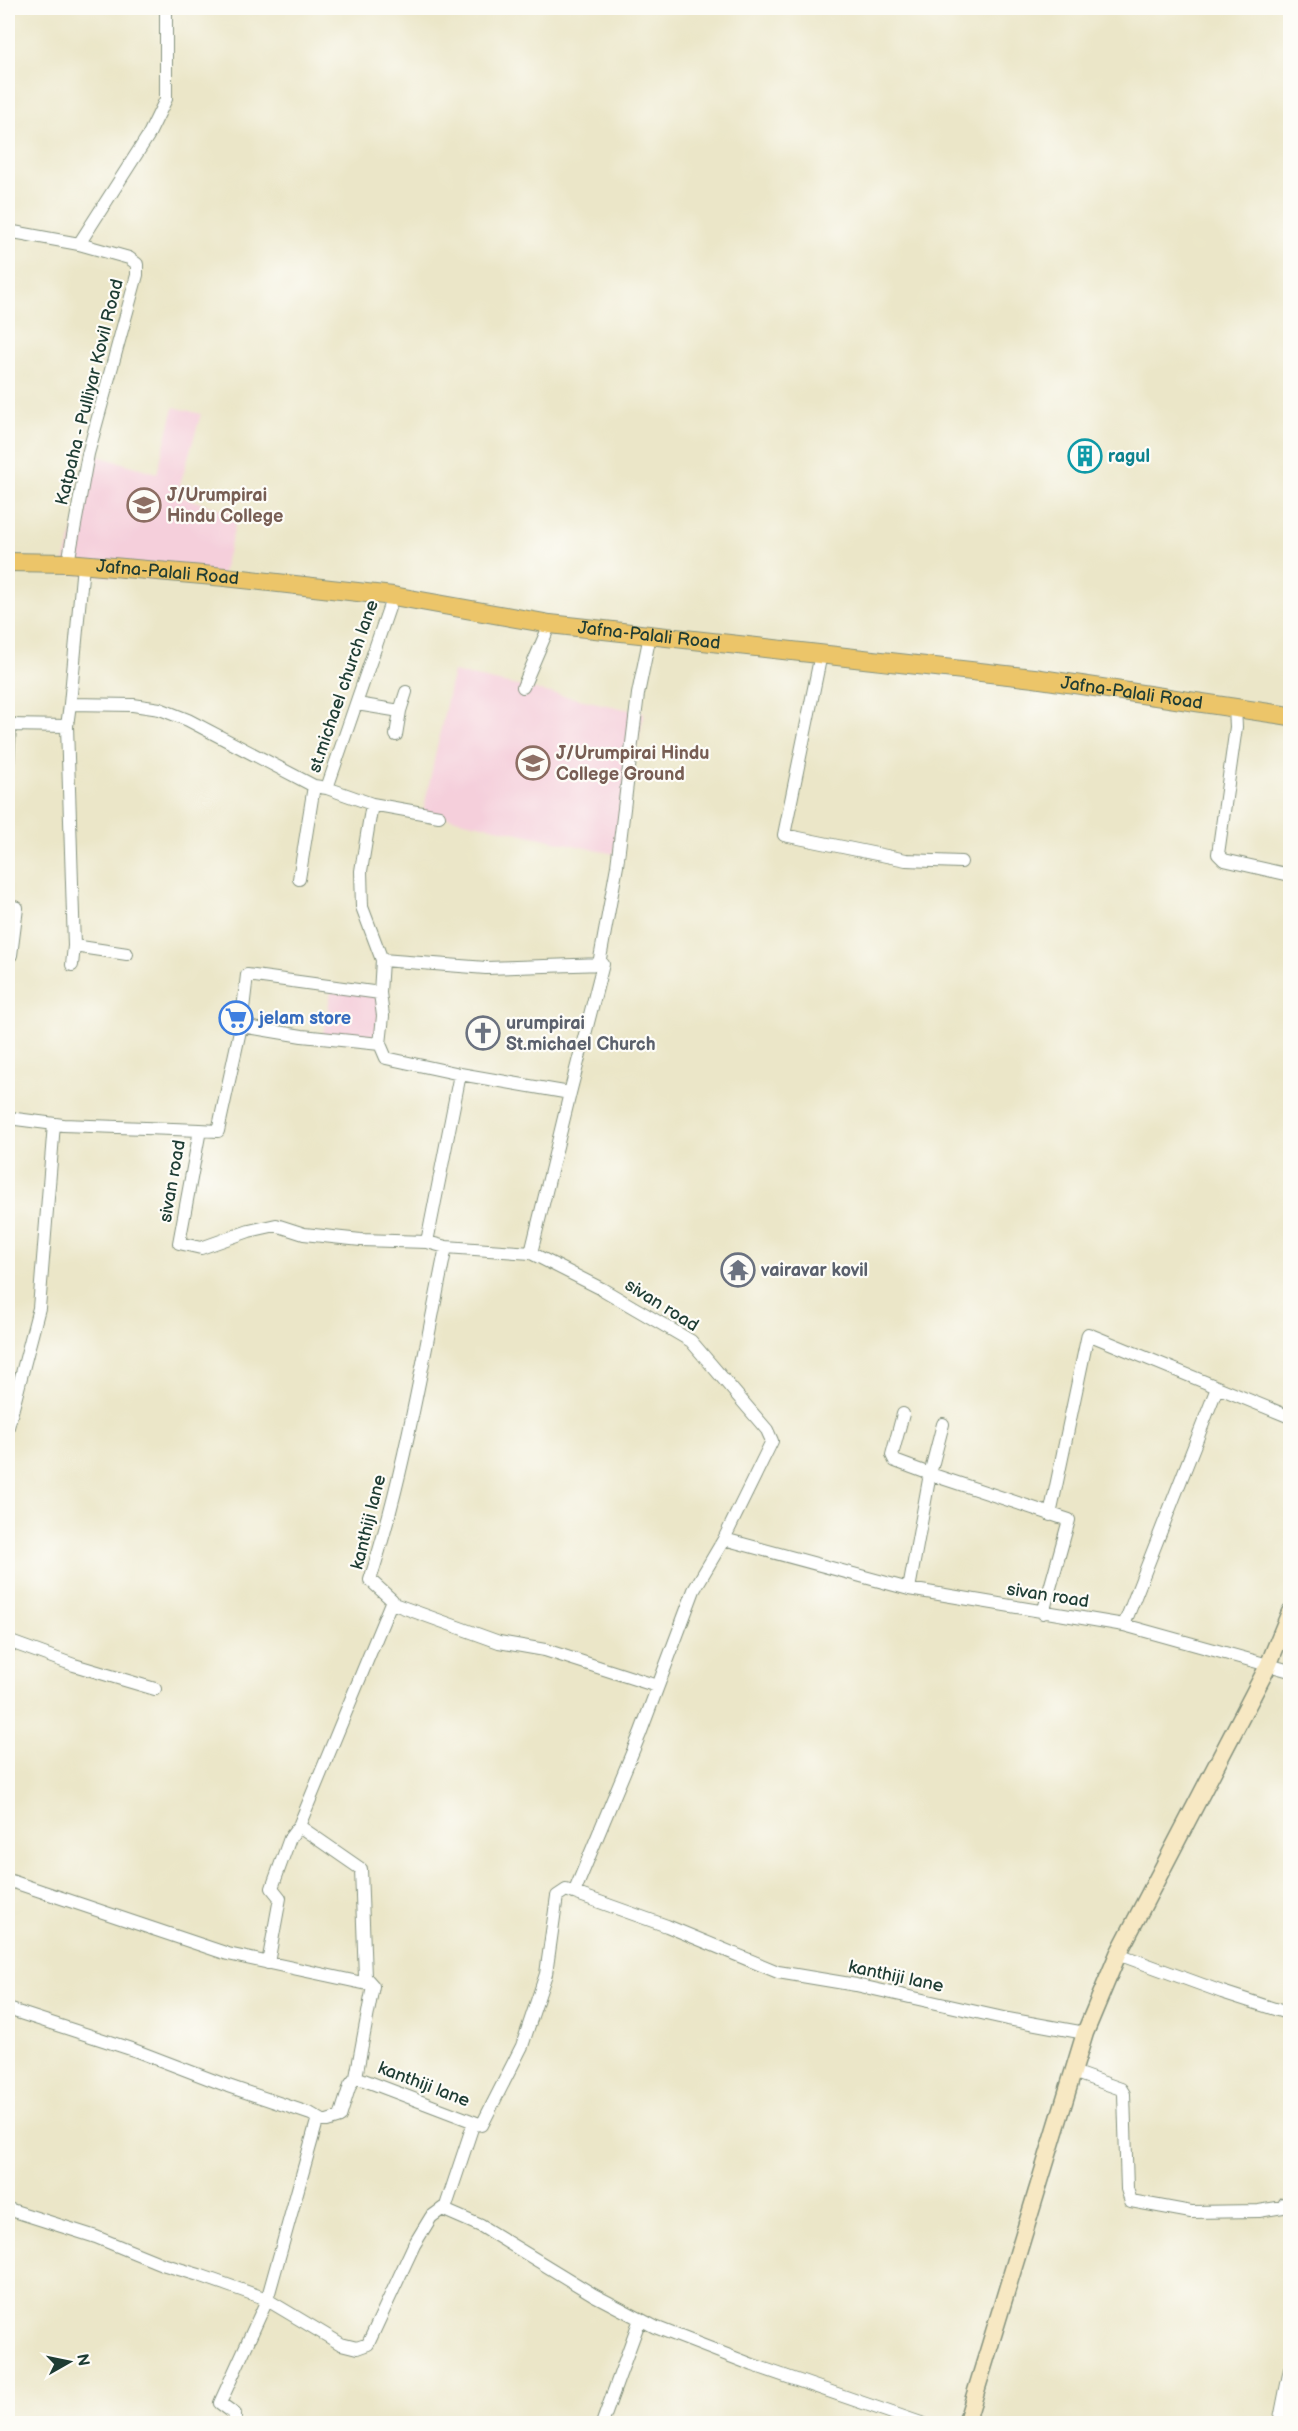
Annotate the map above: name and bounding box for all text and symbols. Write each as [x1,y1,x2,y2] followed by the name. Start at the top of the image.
[51,277,128,507] street label: Katpaha - Pulliyar Kovil Road
[1067,438,1103,474] building icon: ragul
[1108,446,1150,467] place label: ragul
[167,485,283,527] place label: J/Urumpirai Hindu College
[126,487,162,523] school or university icon: J/Urumpirai Hindu College
[95,556,240,590] street label: Jafna-Palali Road
[304,597,383,775] street label: st.michael church lane
[577,617,722,654] street label: Jafna-Palali Road
[1059,672,1204,714] street label: Jafna-Palali Road
[556,743,709,785] place label: J/Urumpirai Hindu College Ground
[515,745,551,781] school or university icon: J/Urumpirai Hindu College Ground
[218,1000,254,1036] supermarket icon: jelam store
[258,1008,351,1029] place label: jelam store
[506,1013,655,1055] place label: urumpirai St.michael Church
[465,1015,501,1051] church icon: urumpirai St.michael Church
[155,1138,190,1224] street label: sivan road
[720,1252,756,1288] temple icon: vairavar kovil
[760,1260,868,1281] place label: vairavar kovil
[621,1275,702,1336] street label: sivan road
[347,1472,390,1572] street label: kanthiji lane
[1005,1579,1091,1612] street label: sivan road
[846,1956,946,1997] street label: kanthiji lane
[375,2057,473,2112] street label: kanthiji lane
[39,2332,99,2392] north arrow
[72,2352,93,2367] text: N

